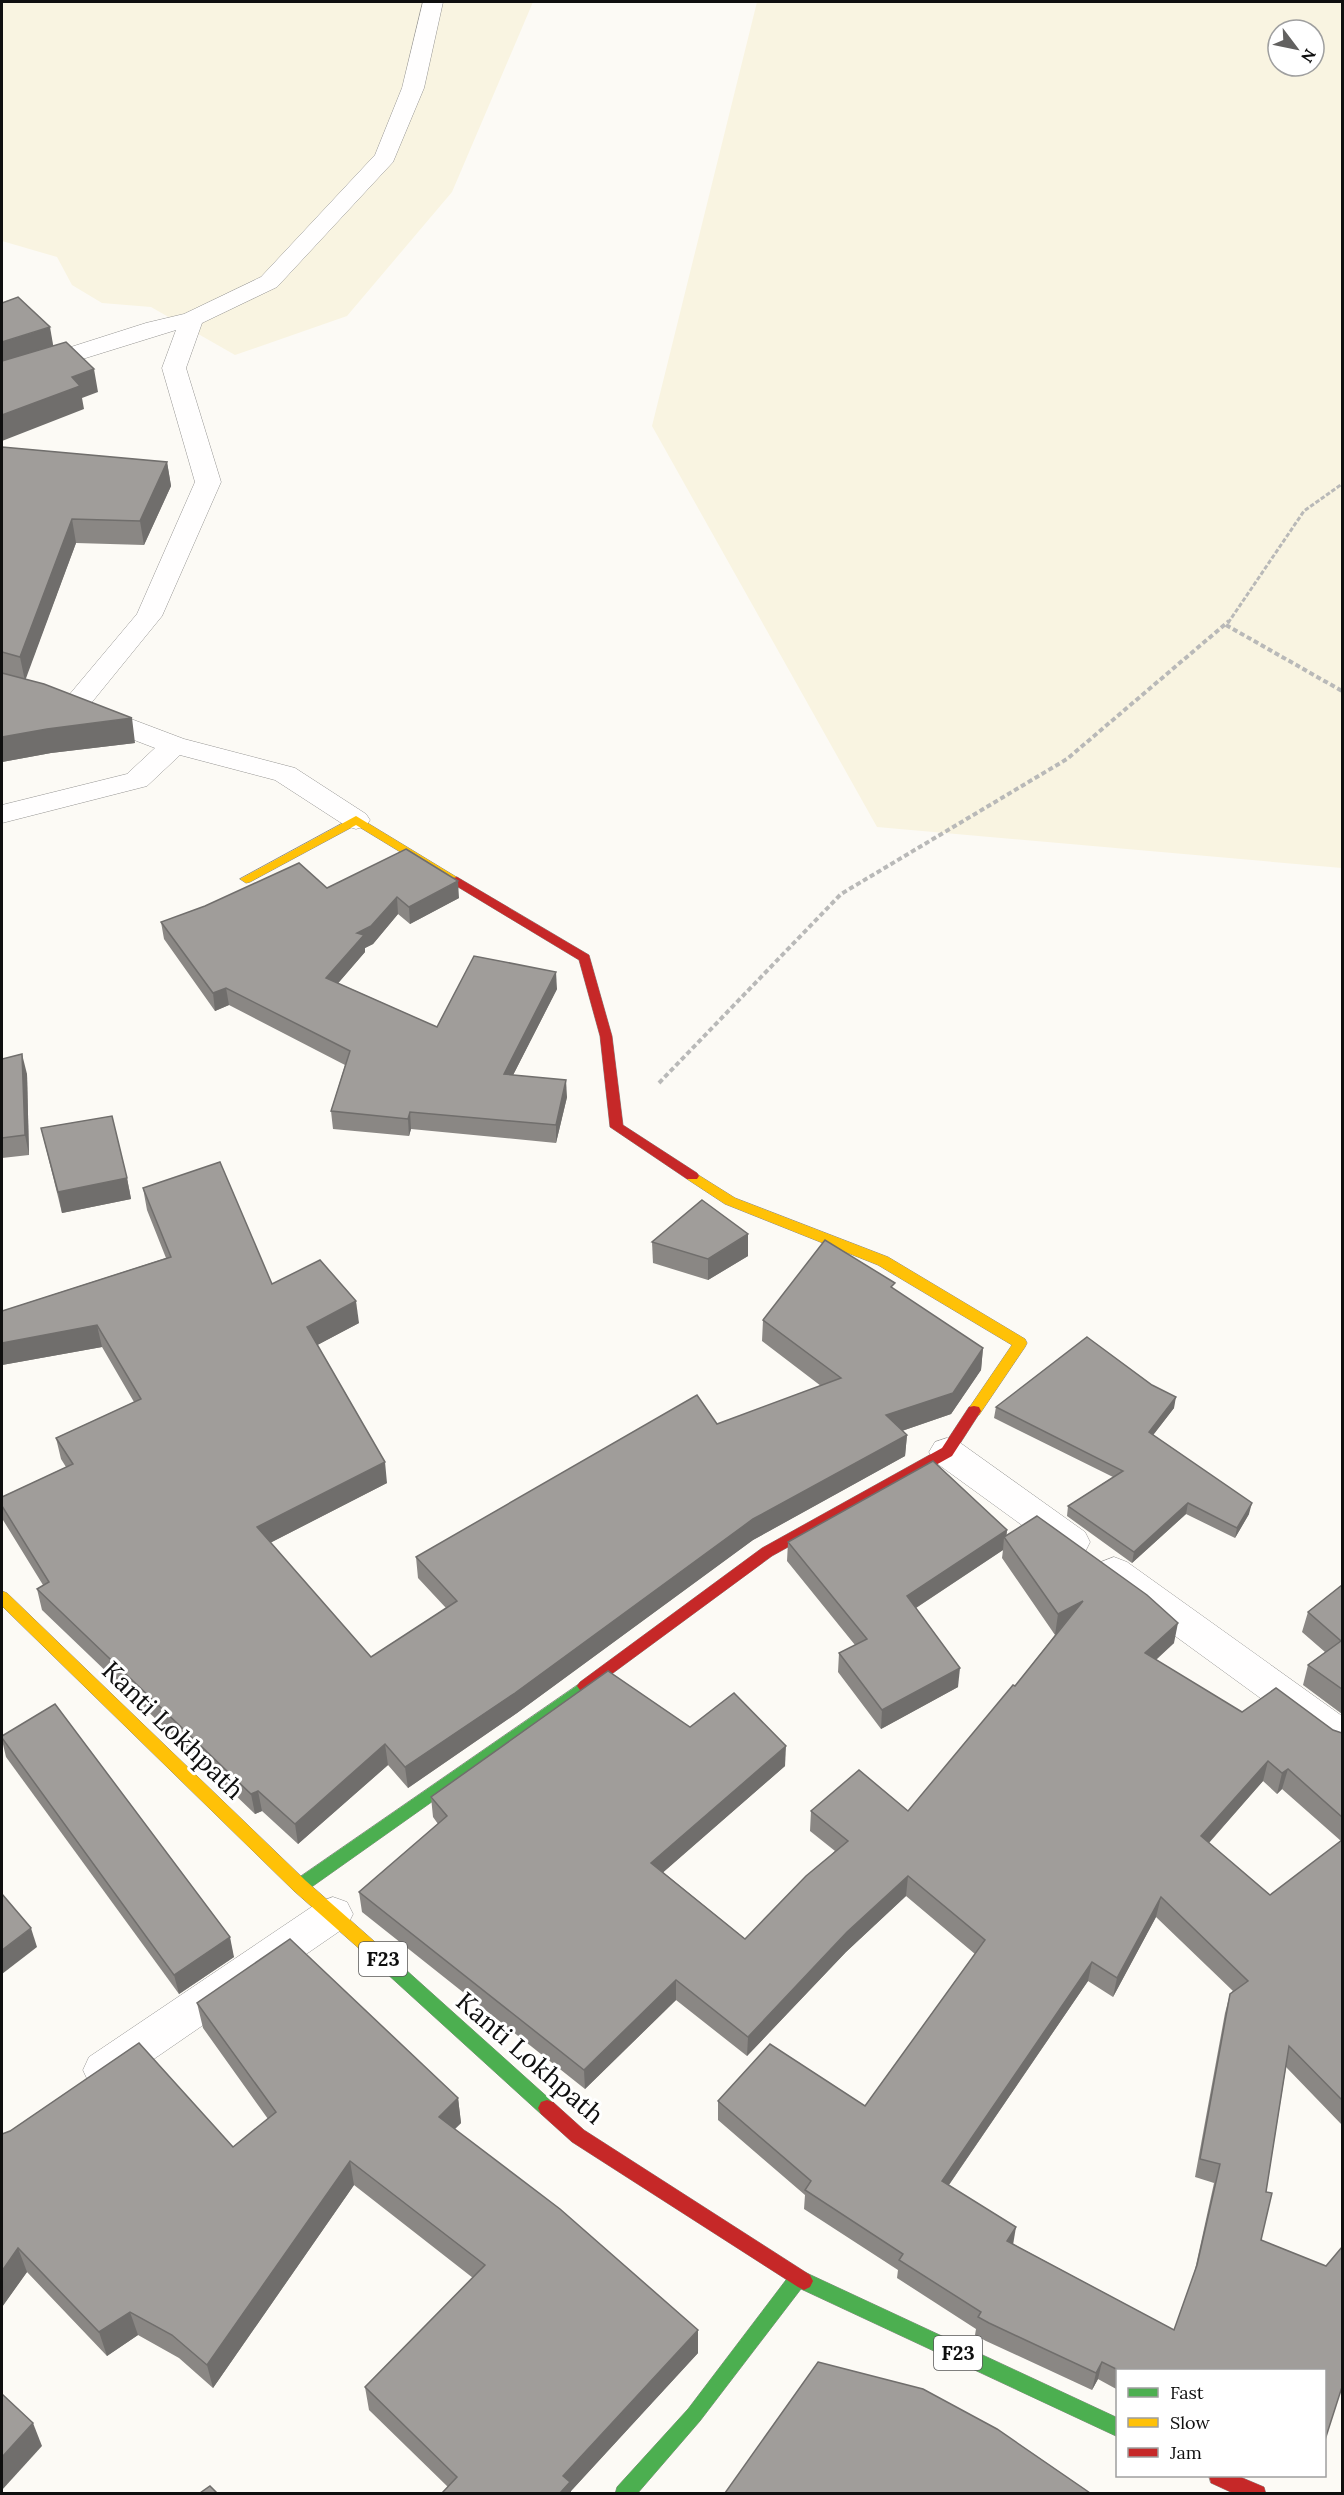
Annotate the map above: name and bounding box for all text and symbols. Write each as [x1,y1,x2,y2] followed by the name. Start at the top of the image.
[1266,18,1326,78] north arrow
[1297,45,1320,66] text: N
[95,1653,251,1806] street label: Kanti Lokhpath
[359,1942,407,1976] road number: F23
[450,1984,611,2131] street label: Kanti Lokhpath
[934,2336,982,2370] road number: F23
[1116,2369,1326,2477] legend
[1170,2381,1204,2404] text: Fast
[1170,2411,1210,2434] text: Slow
[1169,2441,1202,2464] text: Jam

